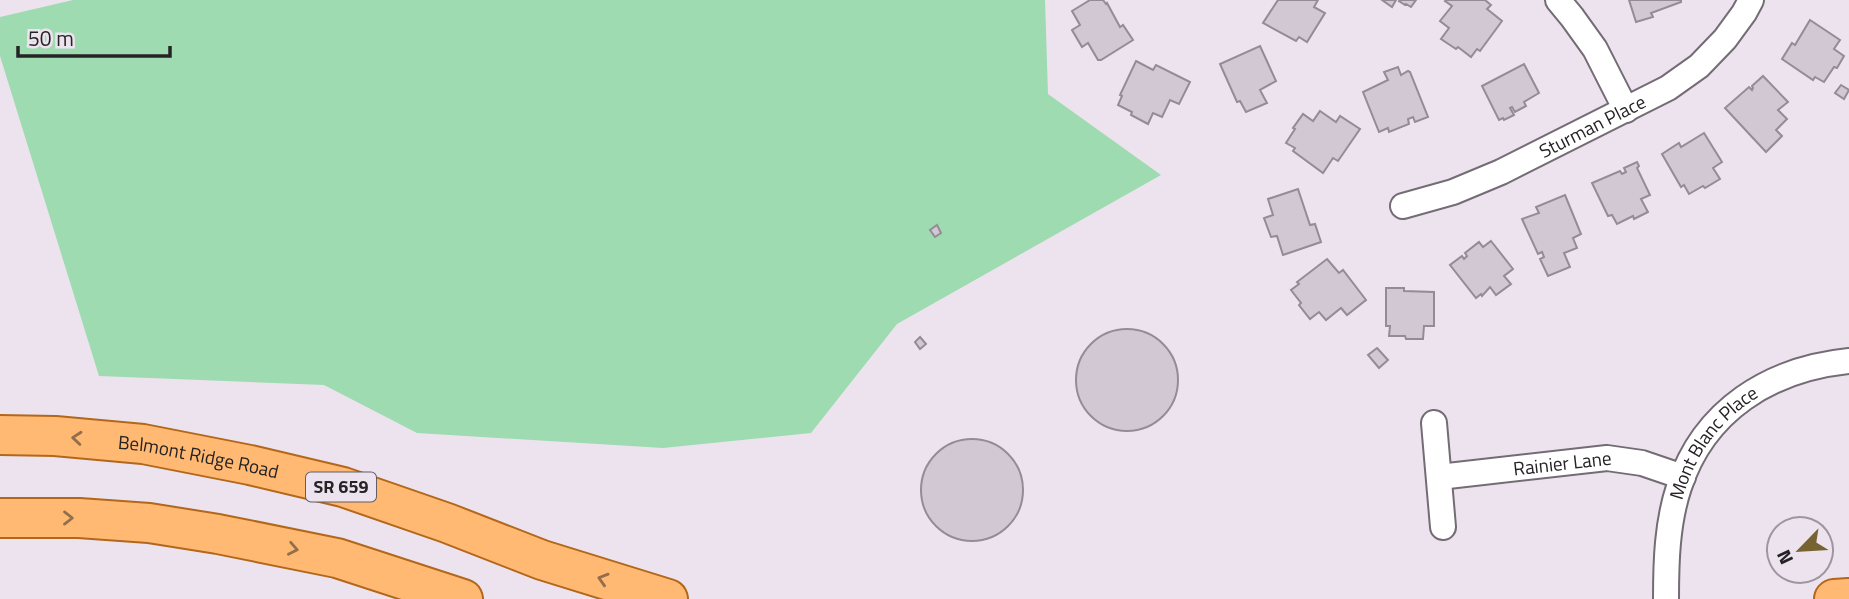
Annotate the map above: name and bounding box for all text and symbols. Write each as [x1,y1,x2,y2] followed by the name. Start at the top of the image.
[18,14,170,58] scale bar
[28,22,74,54] text: 50 m
[1534,87,1650,165] street label: Sturman Place
[1661,378,1763,503] street label: Mont Blanc Place
[117,427,282,485] street label: Belmont Ridge Road
[72,431,83,446] one-way arrow
[1512,443,1613,483] street label: Rainier Lane
[306,472,376,502] road number: SR 659
[63,510,74,526] one-way arrow
[1765,515,1835,585] north arrow
[287,541,299,556] one-way arrow
[1768,545,1800,569] text: N
[597,572,609,587] one-way arrow

